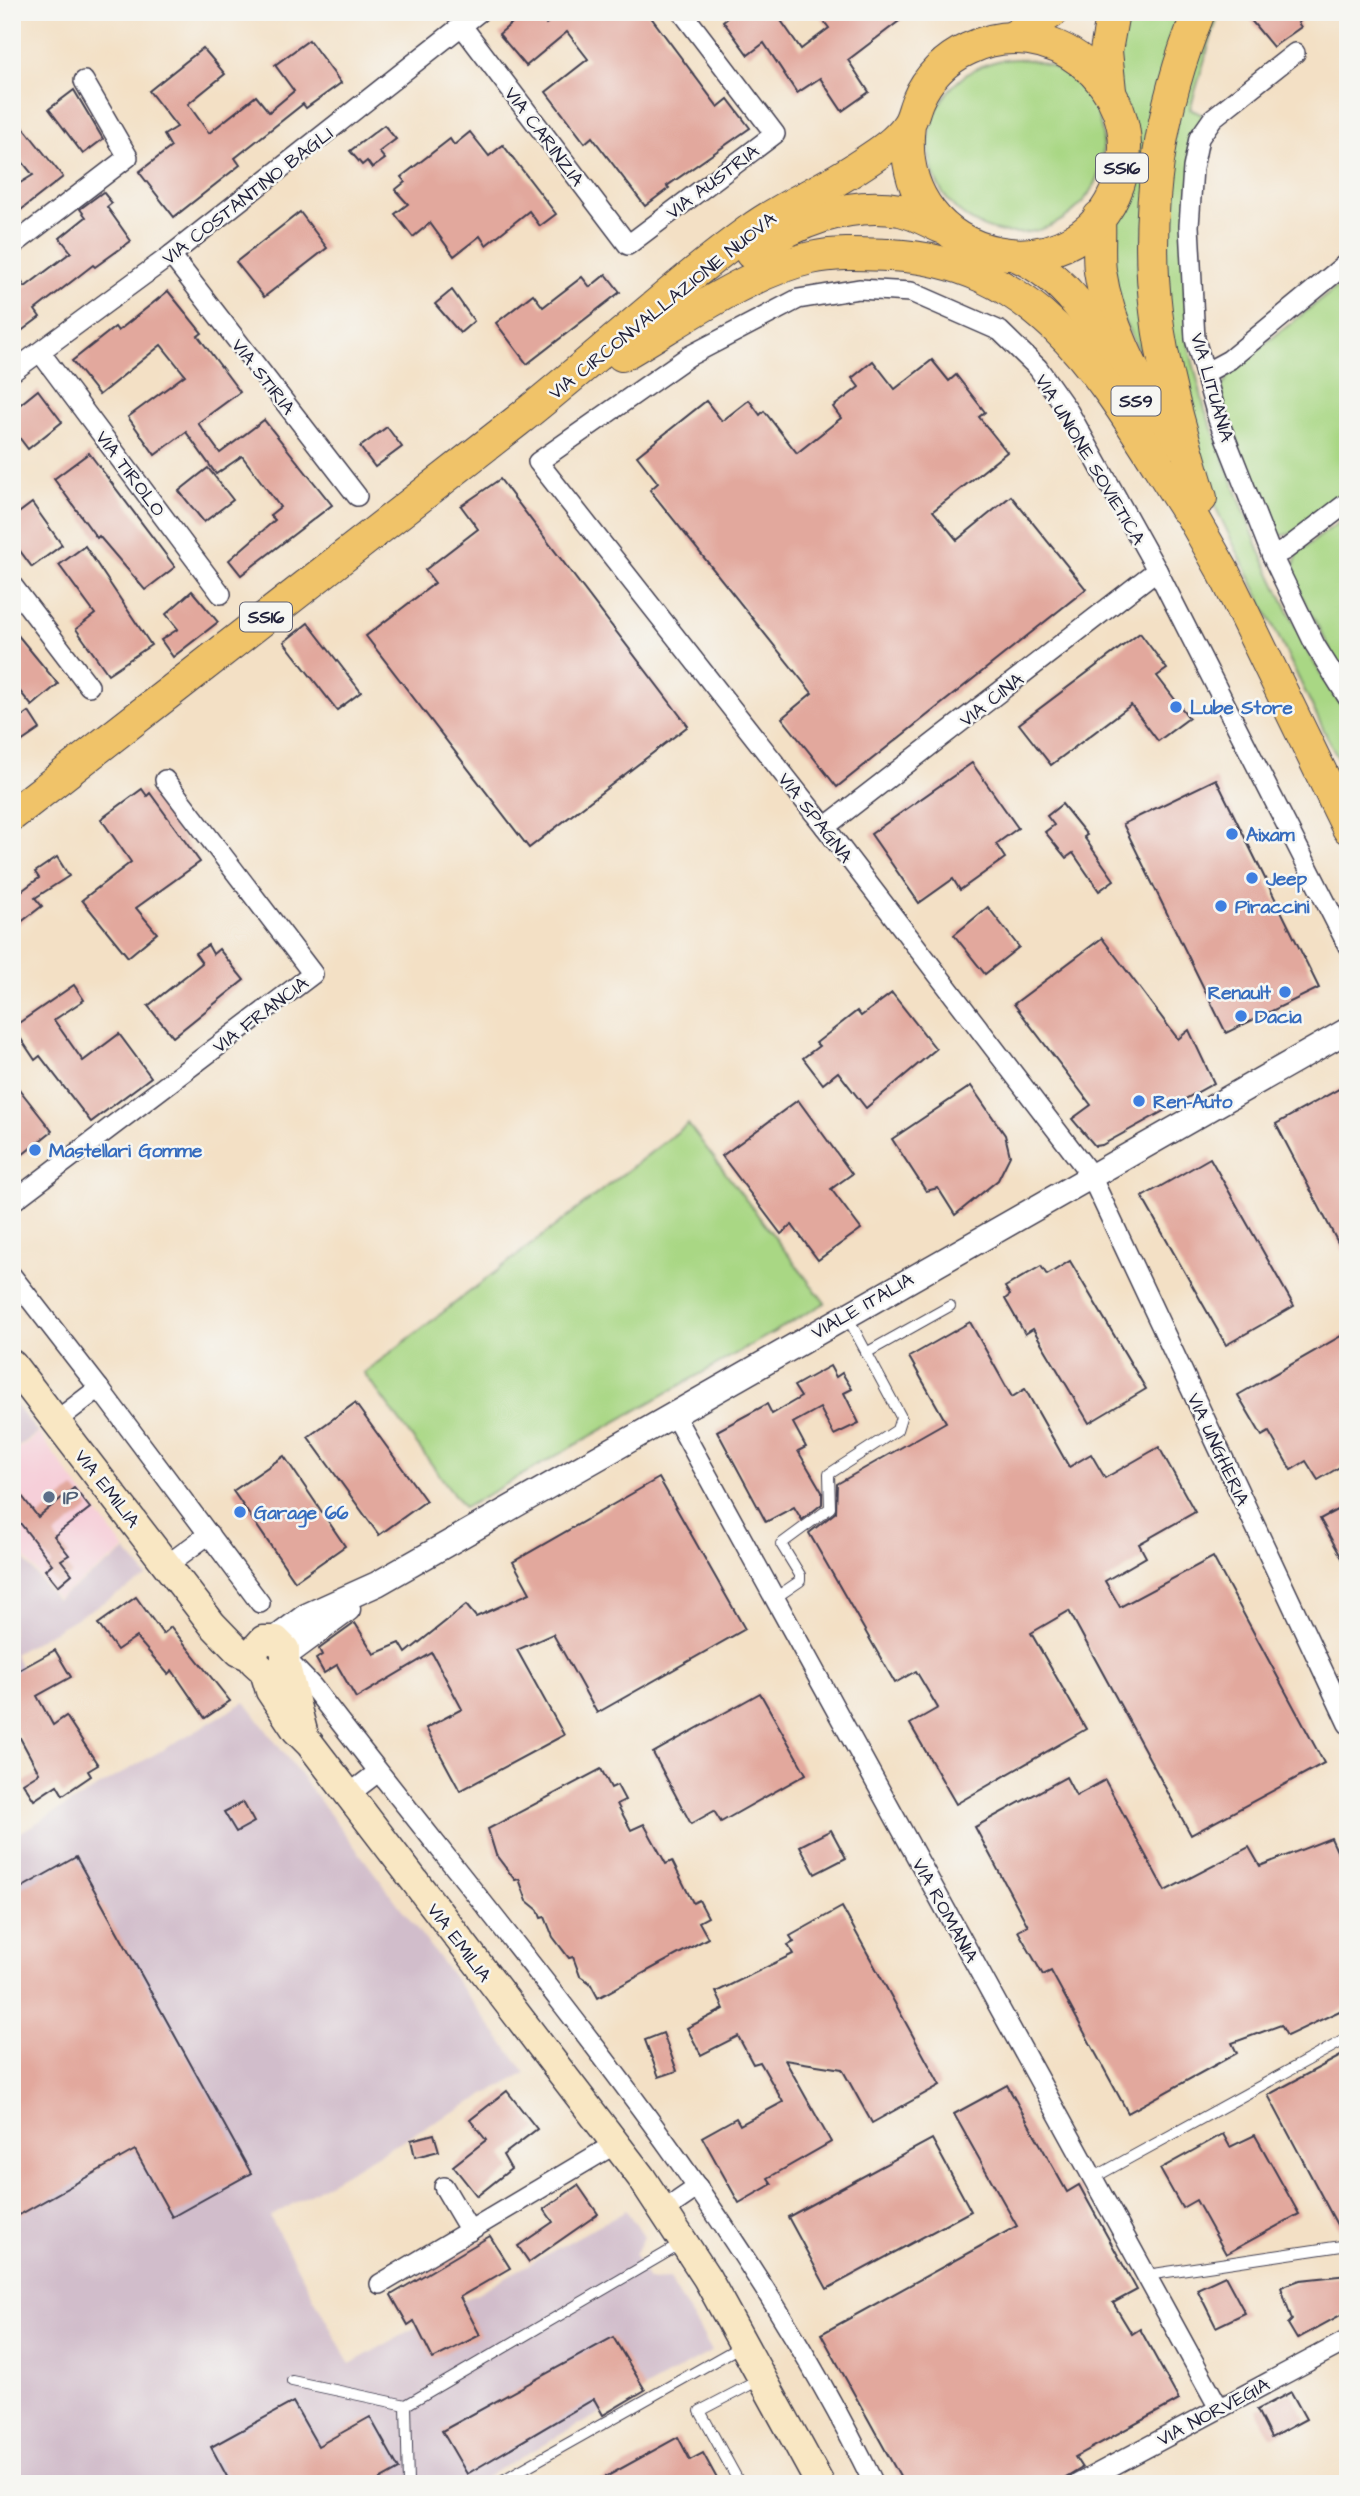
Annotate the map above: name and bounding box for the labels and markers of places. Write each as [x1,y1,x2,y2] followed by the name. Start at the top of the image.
[1190,695,1293,722] place label: Lube Store
[1168,699,1184,715] marker: Lube Store
[1246,822,1296,849] place label: Aixam
[1224,826,1240,842] marker: Aixam
[1265,866,1308,893] place label: Jeep
[1244,870,1260,886] marker: Jeep
[1235,894,1310,921] place label: Piraccini
[1213,898,1229,914] marker: Piraccini
[1208,980,1271,1007] place label: Renault
[1277,984,1293,1000] marker: Renault
[1255,1004,1302,1031] place label: Dacia
[1233,1008,1249,1024] marker: Dacia
[1153,1089,1233,1116] place label: Ren-Auto
[1131,1093,1147,1109] marker: Ren-Auto
[49,1138,203,1165] place label: Mastellari Gomme
[27,1142,43,1158] marker: Mastellari Gomme
[63,1485,79,1512] place label: IP
[41,1489,57,1505] marker: IP
[254,1500,349,1528] place label: Garage 66
[232,1504,248,1520] marker: Garage 66

